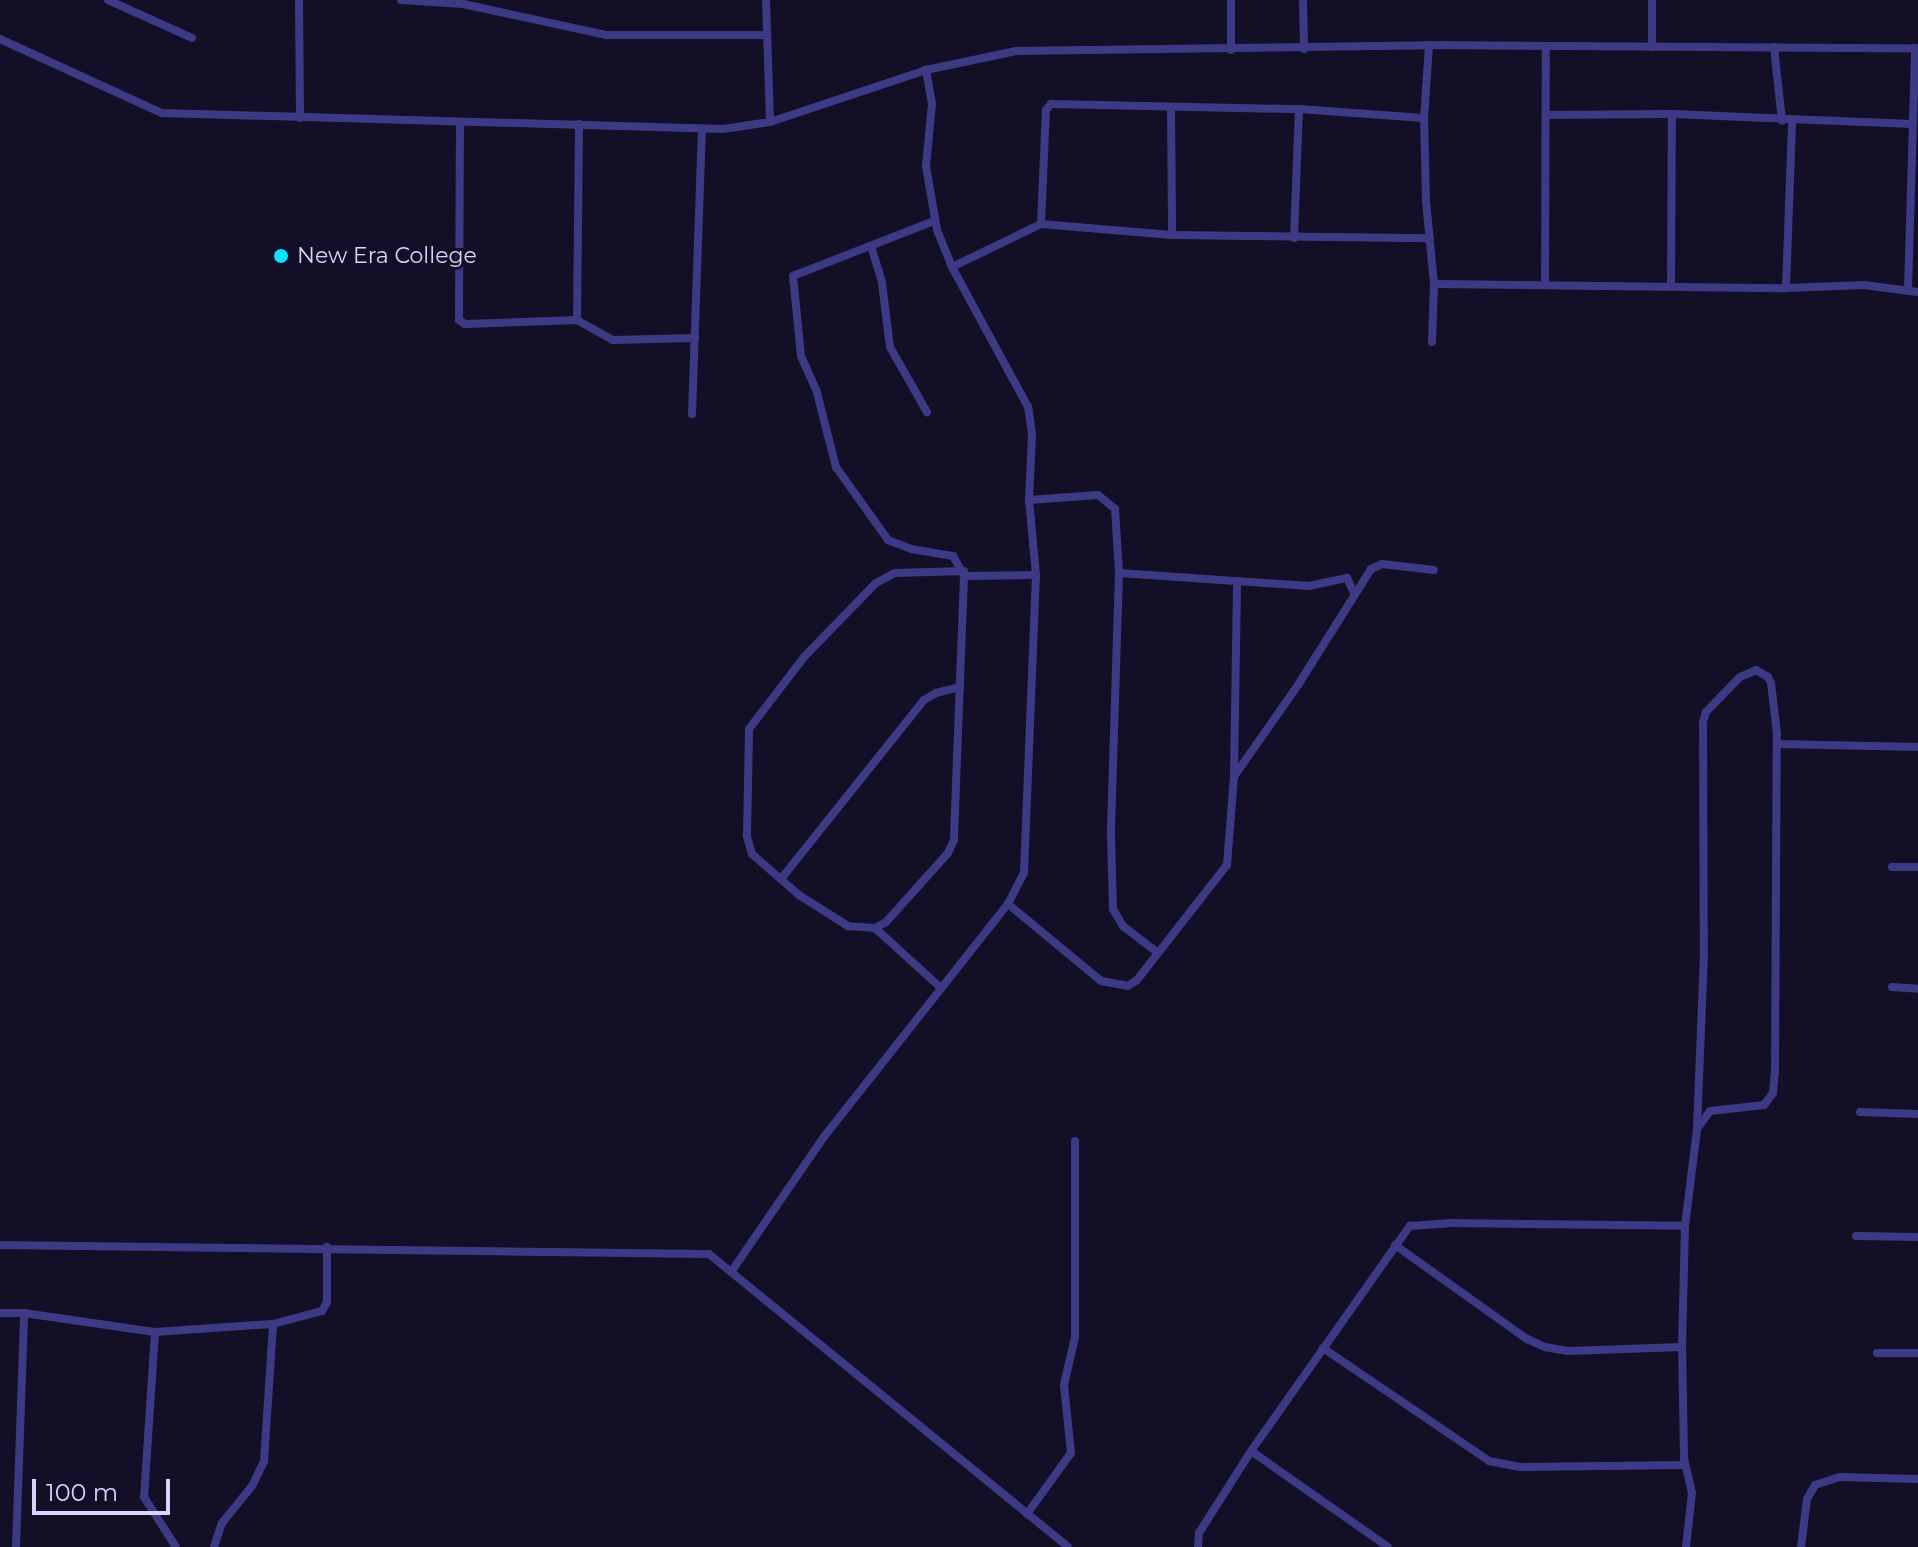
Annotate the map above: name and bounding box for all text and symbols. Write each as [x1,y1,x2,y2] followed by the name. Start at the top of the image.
[297,243,477,269] place label: New Era College
[272,247,290,265] marker: New Era College
[36,1463,174,1513] scale bar
[46,1478,118,1507] text: 100 m

